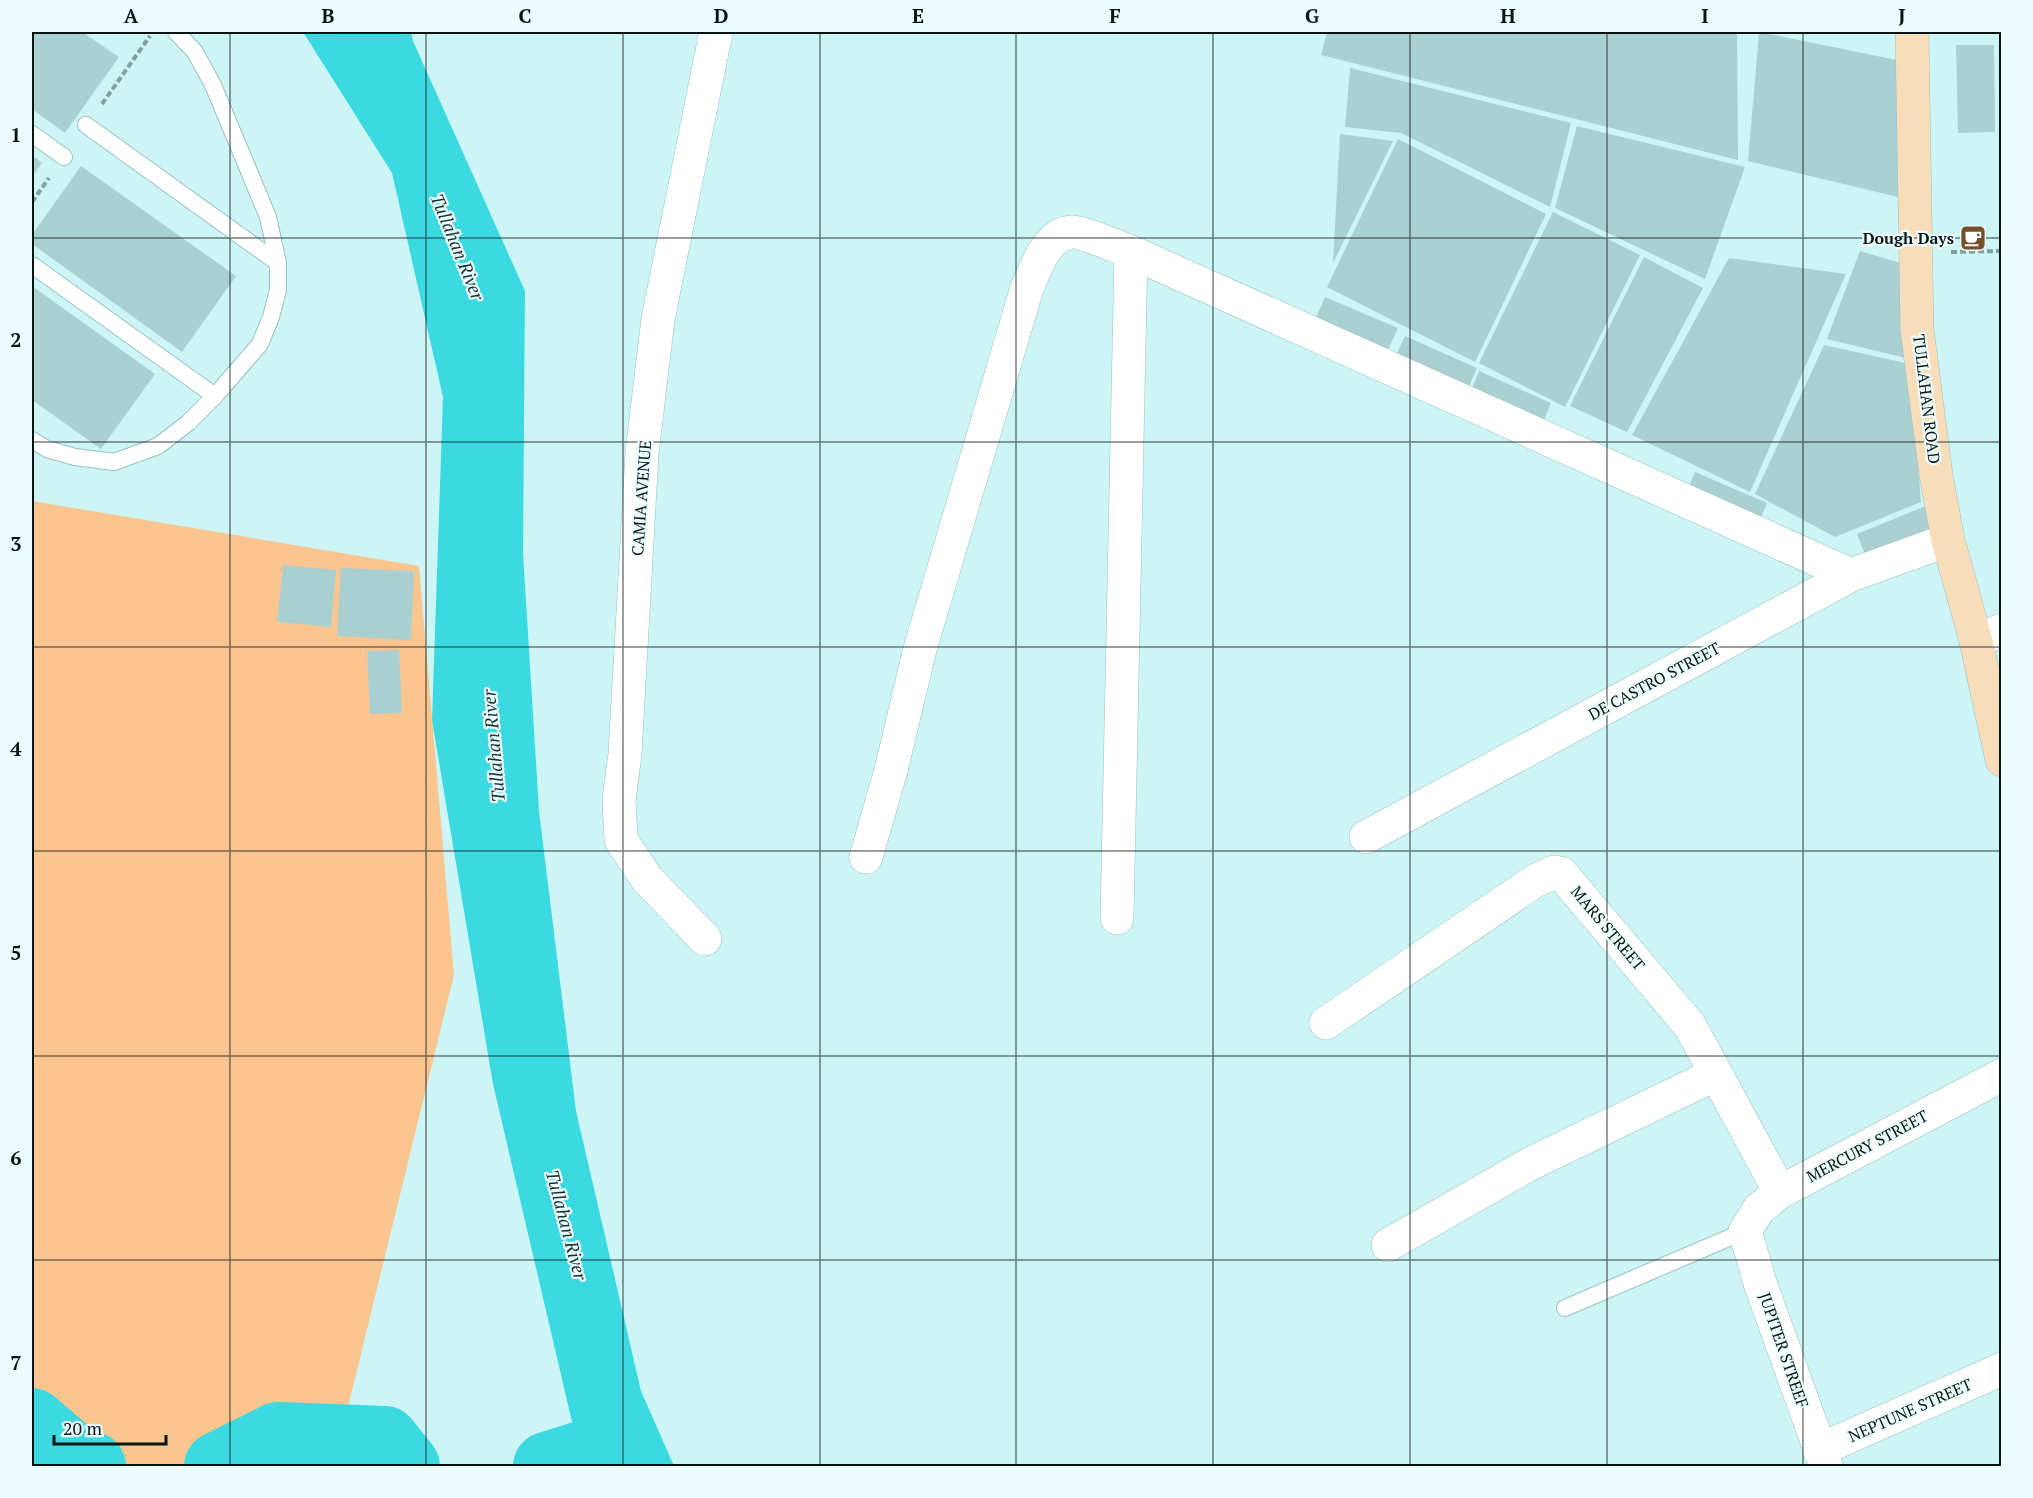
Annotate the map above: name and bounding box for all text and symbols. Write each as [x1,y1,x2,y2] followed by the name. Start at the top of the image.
[124,2,139,29] text: A
[322,2,335,29] text: B
[518,2,532,29] text: C
[714,2,728,29] text: D
[912,2,924,29] text: E
[1109,2,1121,29] text: F
[1305,2,1319,29] text: G
[1500,2,1516,29] text: H
[1701,2,1709,29] text: I
[1898,2,1906,29] text: J
[10,121,22,148] text: 1
[426,190,491,304] water label: Tullahan River
[1958,223,1988,253] cafe icon: Dough Days
[1863,227,1954,249] place label: Dough Days
[10,326,22,353] text: 2
[1908,333,1946,465] street label: TULLAHAN ROAD
[626,439,656,557] street label: CAMIA AVENUE
[10,530,22,557] text: 3
[1584,637,1724,725] street label: DE CASTRO STREET
[476,688,510,803] water label: Tullahan River
[10,735,22,762] text: 4
[1566,881,1650,975] street label: MARS STREET
[10,939,22,966] text: 5
[1802,1105,1932,1187] street label: MERCURY STREET
[10,1144,22,1171] text: 6
[541,1167,593,1283] water label: Tullahan River
[1754,1289,1814,1411] street label: JUPITER STREEF
[10,1349,22,1376] text: 7
[1845,1373,1975,1447] street label: NEPTUNE STREET
[54,1408,166,1446] scale bar
[63,1416,103,1440] text: 20 m

